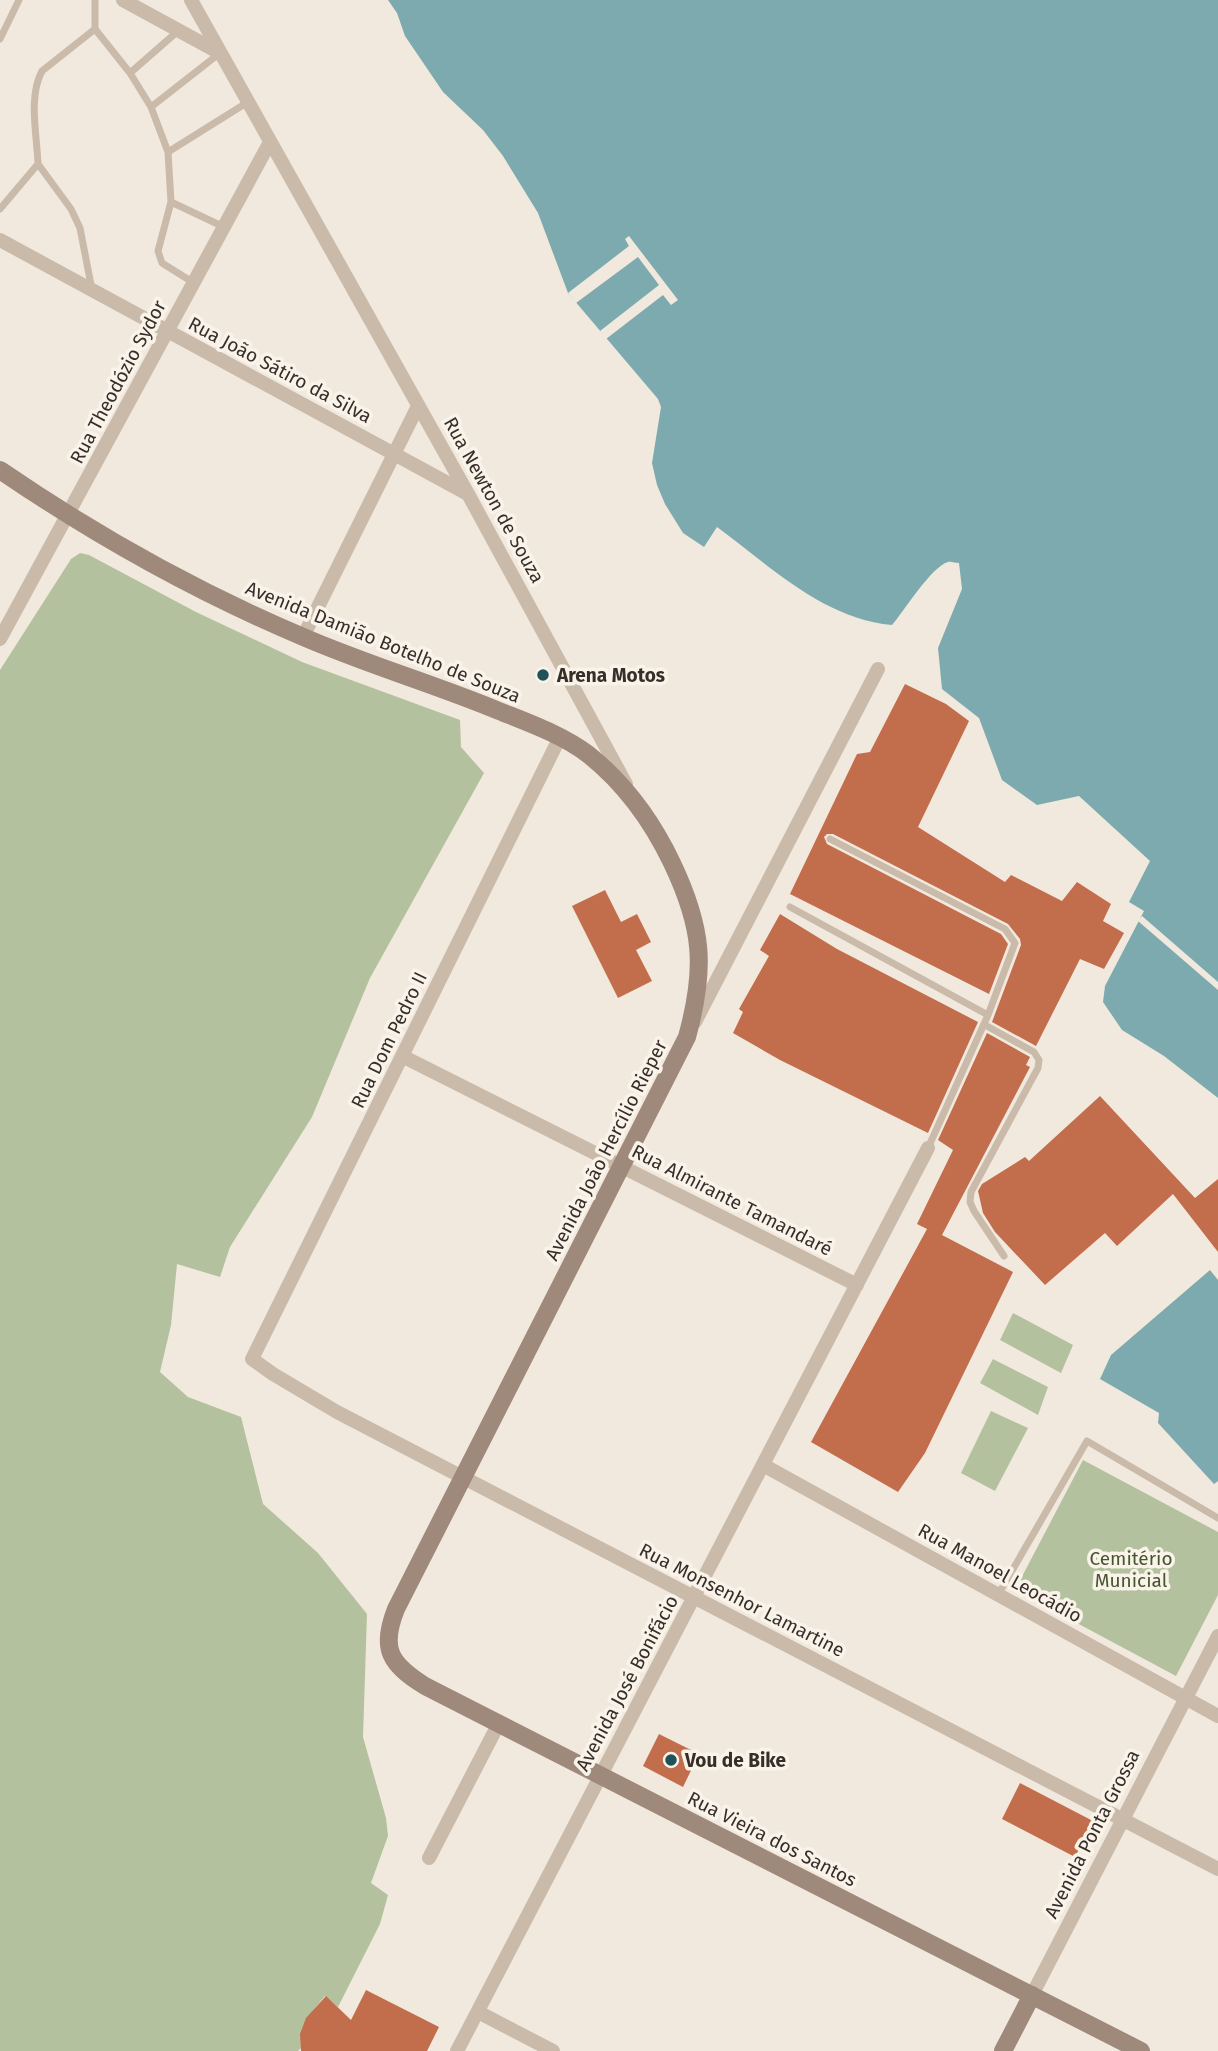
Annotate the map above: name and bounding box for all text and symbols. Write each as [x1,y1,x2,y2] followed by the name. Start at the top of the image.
[65,296,171,468] street label: Rua Theodózio Sydor
[184,312,376,428] street label: Rua João Sátiro da Silva
[439,413,549,587] street label: Rua Newton de Souza
[242,576,524,708] street label: Avenida Damião Botelho de Souza
[556,664,665,687] place label: Arena Motos
[535,667,551,683] marker: Arena Motos
[346,968,432,1112] street label: Rua Dom Pedro II
[540,1035,672,1264] street label: Avenida João Hercílio Rieper
[628,1139,836,1261] street label: Rua Almirante Tamandaré
[914,1518,1086,1628] street label: Rua Manoel Leocádio
[636,1538,848,1662] street label: Rua Monsenhor Lamartine
[1090,1547,1172,1592] park label: Cemitério Municial
[571,1591,683,1775] street label: Avenida José Bonifácio
[1040,1746,1144,1922] street label: Avenida Ponta Grossa
[684,1749,786,1772] place label: Vou de Bike
[663,1752,679,1768] marker: Vou de Bike
[684,1786,860,1892] street label: Rua Vieira dos Santos

